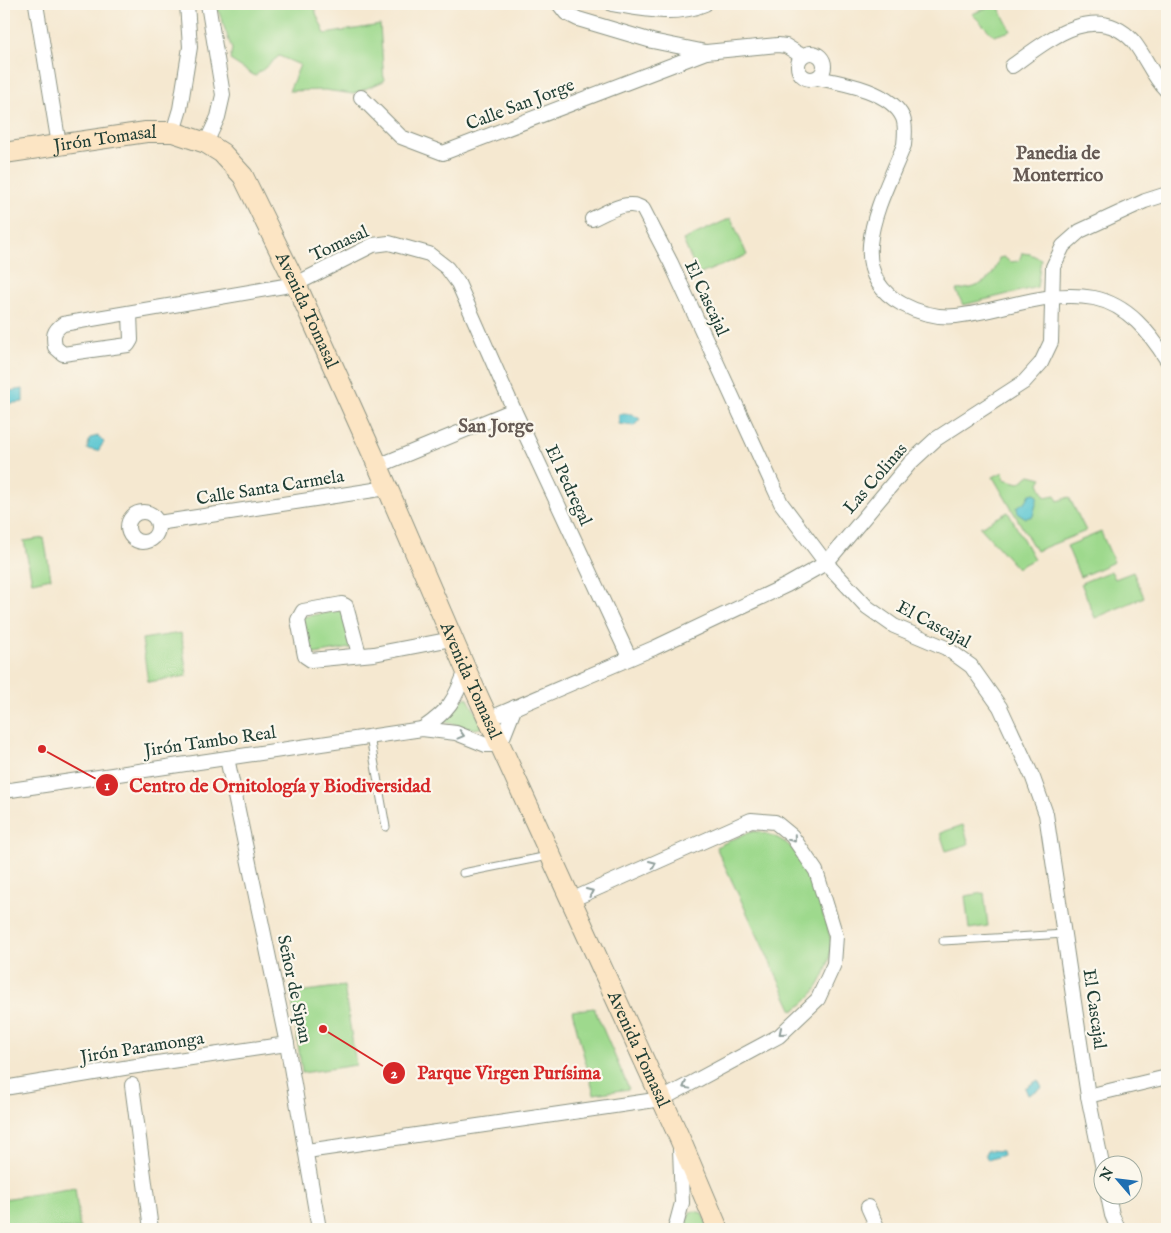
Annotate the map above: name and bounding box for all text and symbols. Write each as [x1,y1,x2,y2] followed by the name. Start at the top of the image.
[463,74,578,137] street label: Calle San Jorge
[50,122,156,159] street label: Jirón Tomasal
[1013,142,1103,188] district label: Panedia de Monterrico
[307,221,373,268] street label: Tomasal
[269,248,343,372] street label: Avenida Tomasal
[678,257,733,340] street label: El Cascajal
[458,415,534,439] district label: San Jorge
[839,439,913,519] street label: Las Colinas
[539,441,596,530] street label: El Pedregal
[195,465,346,512] street label: Calle Santa Carmela
[892,596,974,654] street label: El Cascajal
[433,618,506,743] street label: Avenida Tomasal
[141,722,278,763] street label: Jirón Tambo Real
[457,730,465,740] one-way arrow
[94,768,441,802] callout: Centro de Ornitología y Biodiversidad
[129,775,432,799] text: Centro de Ornitología y Biodiversidad
[104,776,110,795] text: 1
[788,833,796,842] one-way arrow
[648,859,657,870] one-way arrow
[585,888,594,898] one-way arrow
[271,933,316,1046] street label: Señor de Sipan
[1077,968,1111,1051] street label: El Cascajal
[601,987,674,1112] street label: Avenida Tomasal
[77,1027,206,1070] street label: Jirón Paramonga
[779,1027,788,1036] one-way arrow
[382,1056,610,1090] callout: Parque Virgen Purísima
[417,1062,602,1086] text: Parque Virgen Purísima
[390,1064,398,1083] text: 2
[683,1080,692,1090] one-way arrow
[1094,1156,1144,1206] north arrow
[1096,1165,1118,1185] text: N

